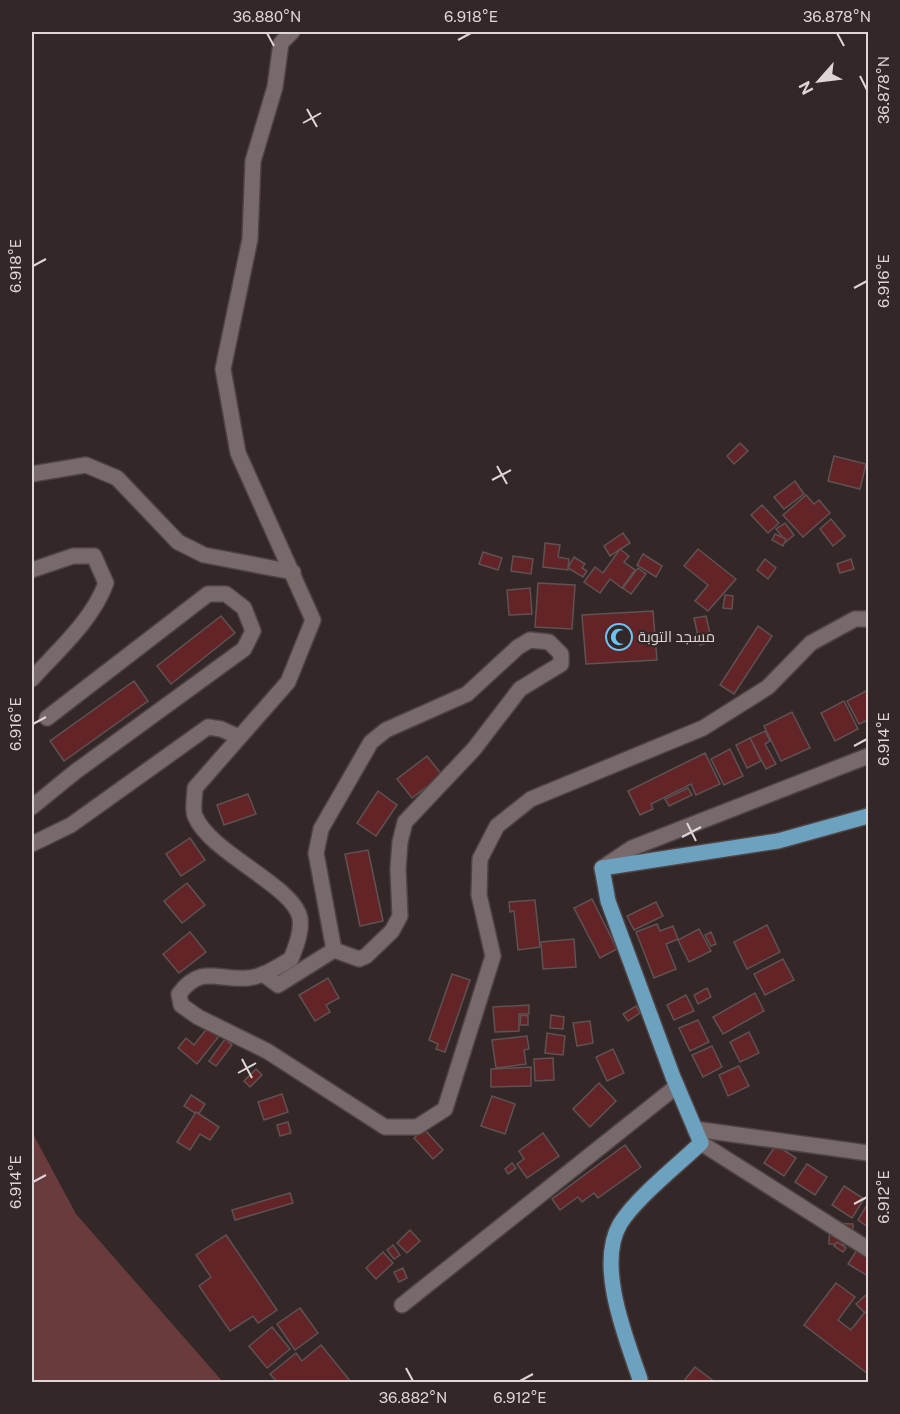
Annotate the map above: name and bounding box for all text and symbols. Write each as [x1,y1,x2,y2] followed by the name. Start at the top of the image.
[233,8,301,25] text: 36.880°N
[444,8,498,25] text: 6.918°E
[803,8,871,25] text: 36.878°N
[789,51,849,111] north arrow
[875,56,892,124] text: 36.878°N
[795,78,818,98] text: N
[7,239,24,293] text: 6.918°E
[875,254,892,308] text: 6.916°E
[604,622,634,652] mosque icon: مسجد التوبة
[638,628,715,646] place label: مسجد التوبة
[7,697,24,751] text: 6.916°E
[875,712,892,766] text: 6.914°E
[7,1155,24,1209] text: 6.914°E
[875,1170,892,1224] text: 6.912°E
[379,1389,447,1406] text: 36.882°N
[493,1389,547,1406] text: 6.912°E

